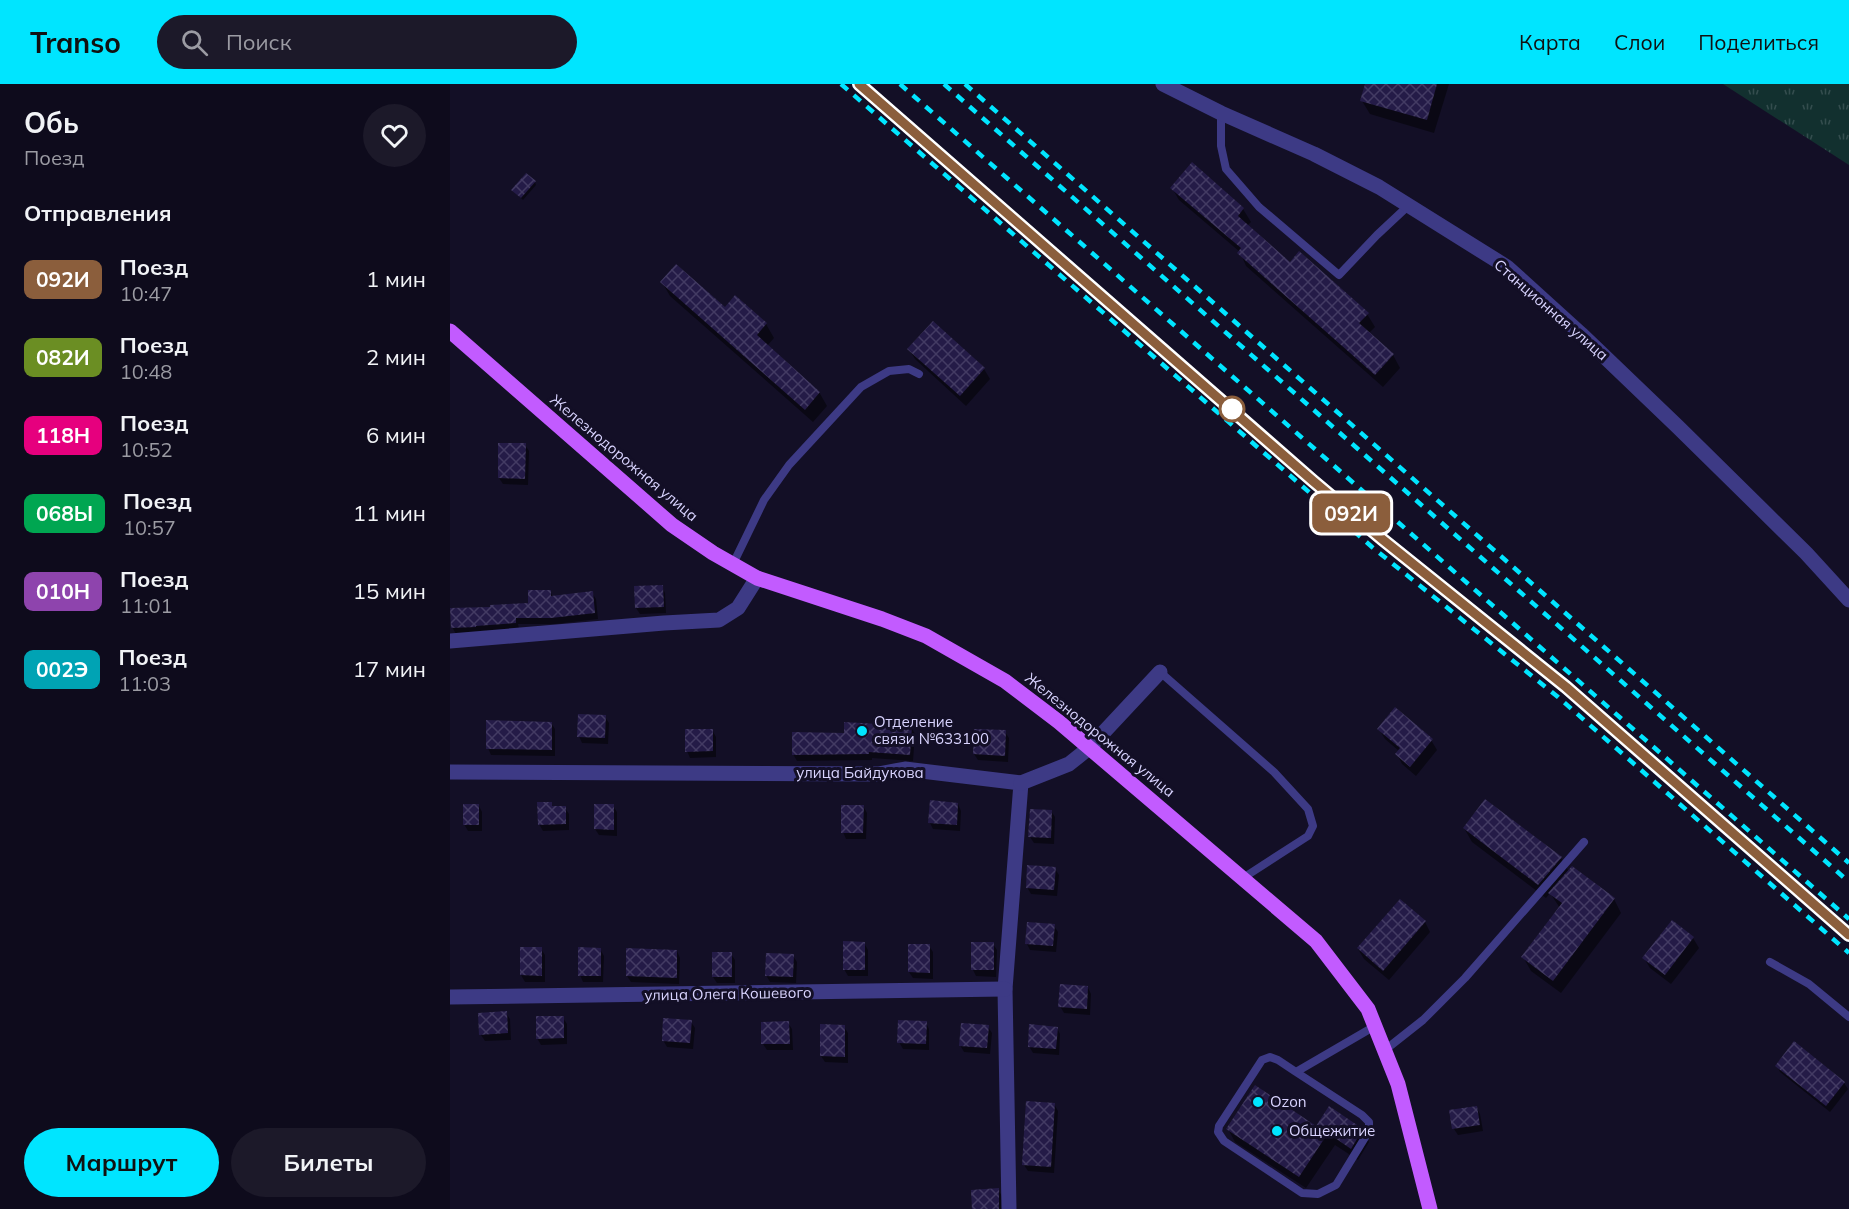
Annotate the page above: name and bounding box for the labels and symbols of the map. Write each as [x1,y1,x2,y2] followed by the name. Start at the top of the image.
[1490,255,1612,364] street label: Станционная улица
[546,390,702,525] street label: Железнодорожная улица
[1219,396,1245,422] unlabelled marker
[1309,494,1393,532] line badge: 092И
[1022,668,1179,801] street label: Железнодорожная улица
[874,712,989,748] place label: Отделение связи №633100
[855,724,869,738] marker: Отделение связи №633100
[796,763,924,782] street label: улица Байдукова
[644,983,812,1004] street label: улица Олега Кошевого
[1270,1092,1307,1111] place label: Ozon
[1251,1095,1265,1109] marker: Ozon
[1289,1121,1375,1140] place label: Общежитие
[1270,1124,1284,1138] marker: Общежитие

